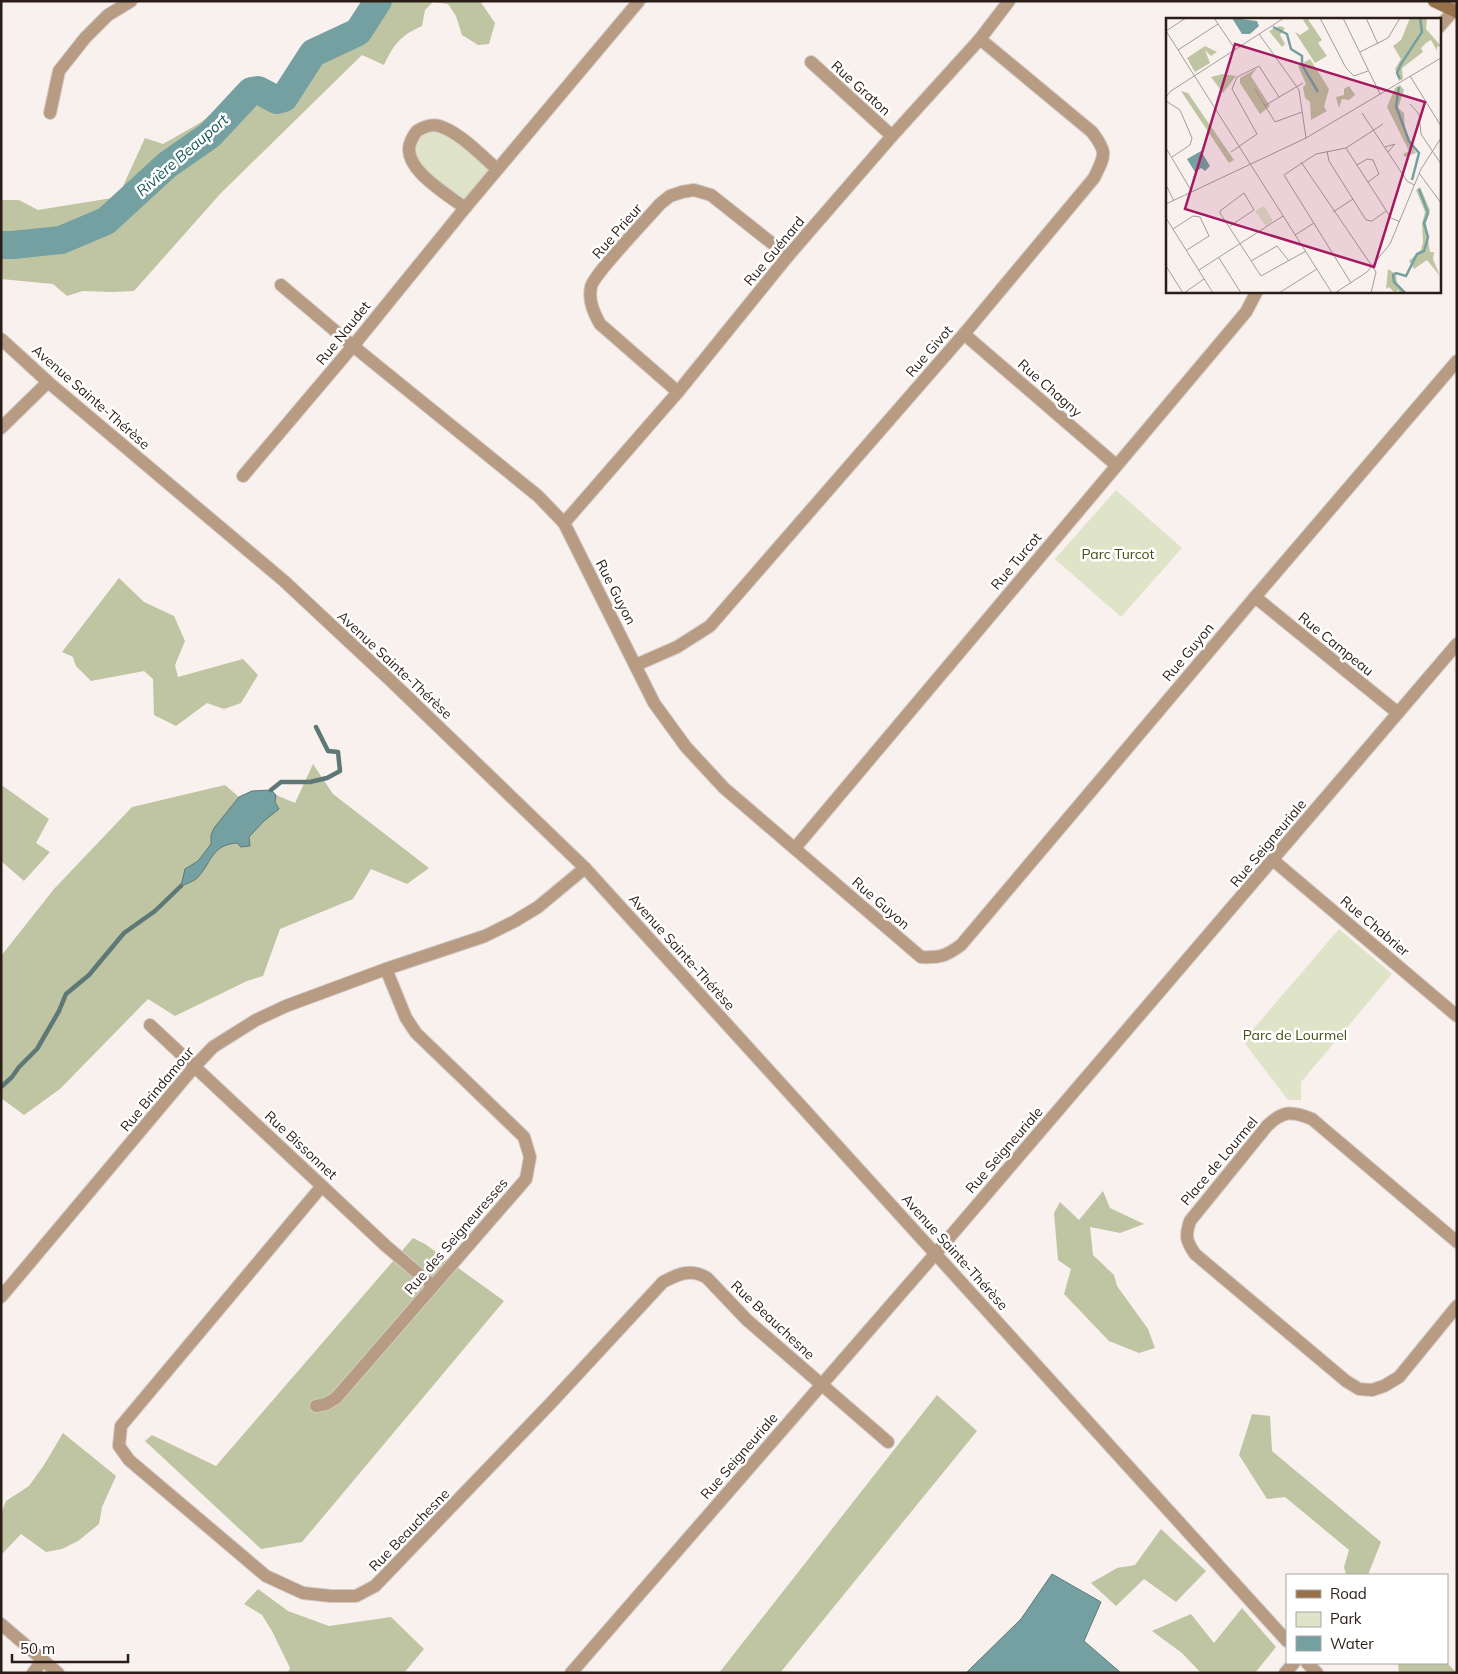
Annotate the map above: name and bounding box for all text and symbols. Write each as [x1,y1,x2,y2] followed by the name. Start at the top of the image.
[1166,18,1440,292] inset map
[828,57,894,119] street label: Rue Graton
[132,109,232,200] water label: Rivière Beauport
[588,199,646,262] street label: Rue Prieur
[740,213,808,289] street label: Rue Guénard
[312,297,374,369] street label: Rue Naudet
[902,321,956,381] street label: Rue Givot
[28,341,154,453] street label: Avenue Sainte-Thérèse
[1014,355,1086,421] street label: Rue Chagny
[987,529,1045,593] street label: Rue Turcot
[1082,545,1155,563] park label: Parc Turcot
[592,556,640,628] street label: Rue Guyon
[334,607,456,723] street label: Avenue Sainte-Thérèse
[1295,608,1377,680] street label: Rue Campeau
[1158,619,1218,685] street label: Rue Guyon
[1226,796,1310,890] street label: Rue Seigneuriale
[848,873,914,933] street label: Rue Guyon
[625,890,739,1014] street label: Avenue Sainte-Thérèse
[1337,892,1414,961] street label: Rue Chabrier
[1243,1026,1347,1044] park label: Parc de Lourmel
[116,1042,198,1135] street label: Rue Brindamour
[962,1103,1046,1197] street label: Rue Seigneuriale
[261,1107,341,1183] street label: Rue Bissonnet
[1177,1113,1261,1209] street label: Place de Lourmel
[400,1174,512,1298] street label: Rue des Seigneuresses
[898,1190,1012,1314] street label: Avenue Sainte-Thérèse
[727,1277,819,1363] street label: Rue Beauchesne
[697,1409,781,1503] street label: Rue Seigneuriale
[365,1485,453,1575] street label: Rue Beauchesne
[1286,1574,1448,1664] legend
[1330,1584,1367,1603] text: Road
[1330,1609,1362,1628] text: Park
[12,1632,129,1664] scale bar
[1330,1634,1374,1653] text: Water
[20,1639,55,1658] text: 50 m

